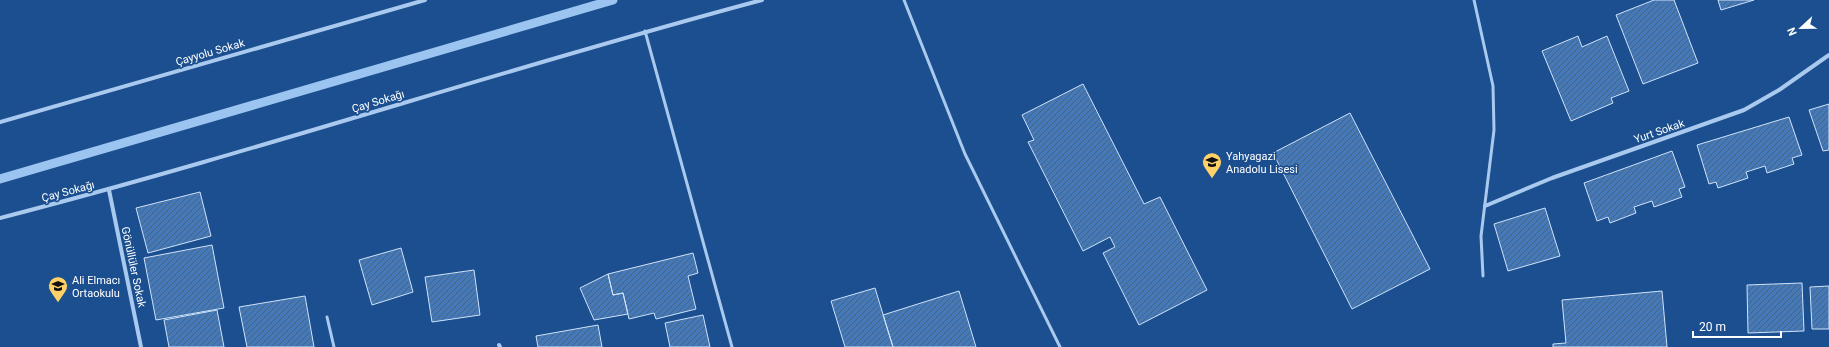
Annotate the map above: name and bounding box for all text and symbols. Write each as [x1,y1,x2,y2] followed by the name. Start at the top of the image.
[1781,8,1821,48] north arrow
[1785,25,1800,38] text: N
[174,36,246,69] street label: Çayyolu Sokak
[350,87,406,116] street label: Çay Sokağı
[1632,117,1687,146] street label: Yurt Sokak
[1226,150,1298,176] place label: Yahyagazi Anadolu Lisesi
[1201,151,1223,179] school or university icon: Yahyagazi Anadolu Lisesi
[40,178,96,205] street label: Çay Sokağı
[119,226,149,309] street label: Gönüllüler Sokak
[72,274,120,300] place label: Ali Elmacı Ortaokulu
[47,275,69,303] school or university icon: Ali Elmacı Ortaokulu
[1693,313,1781,339] scale bar
[1699,320,1726,334] text: 20 m

